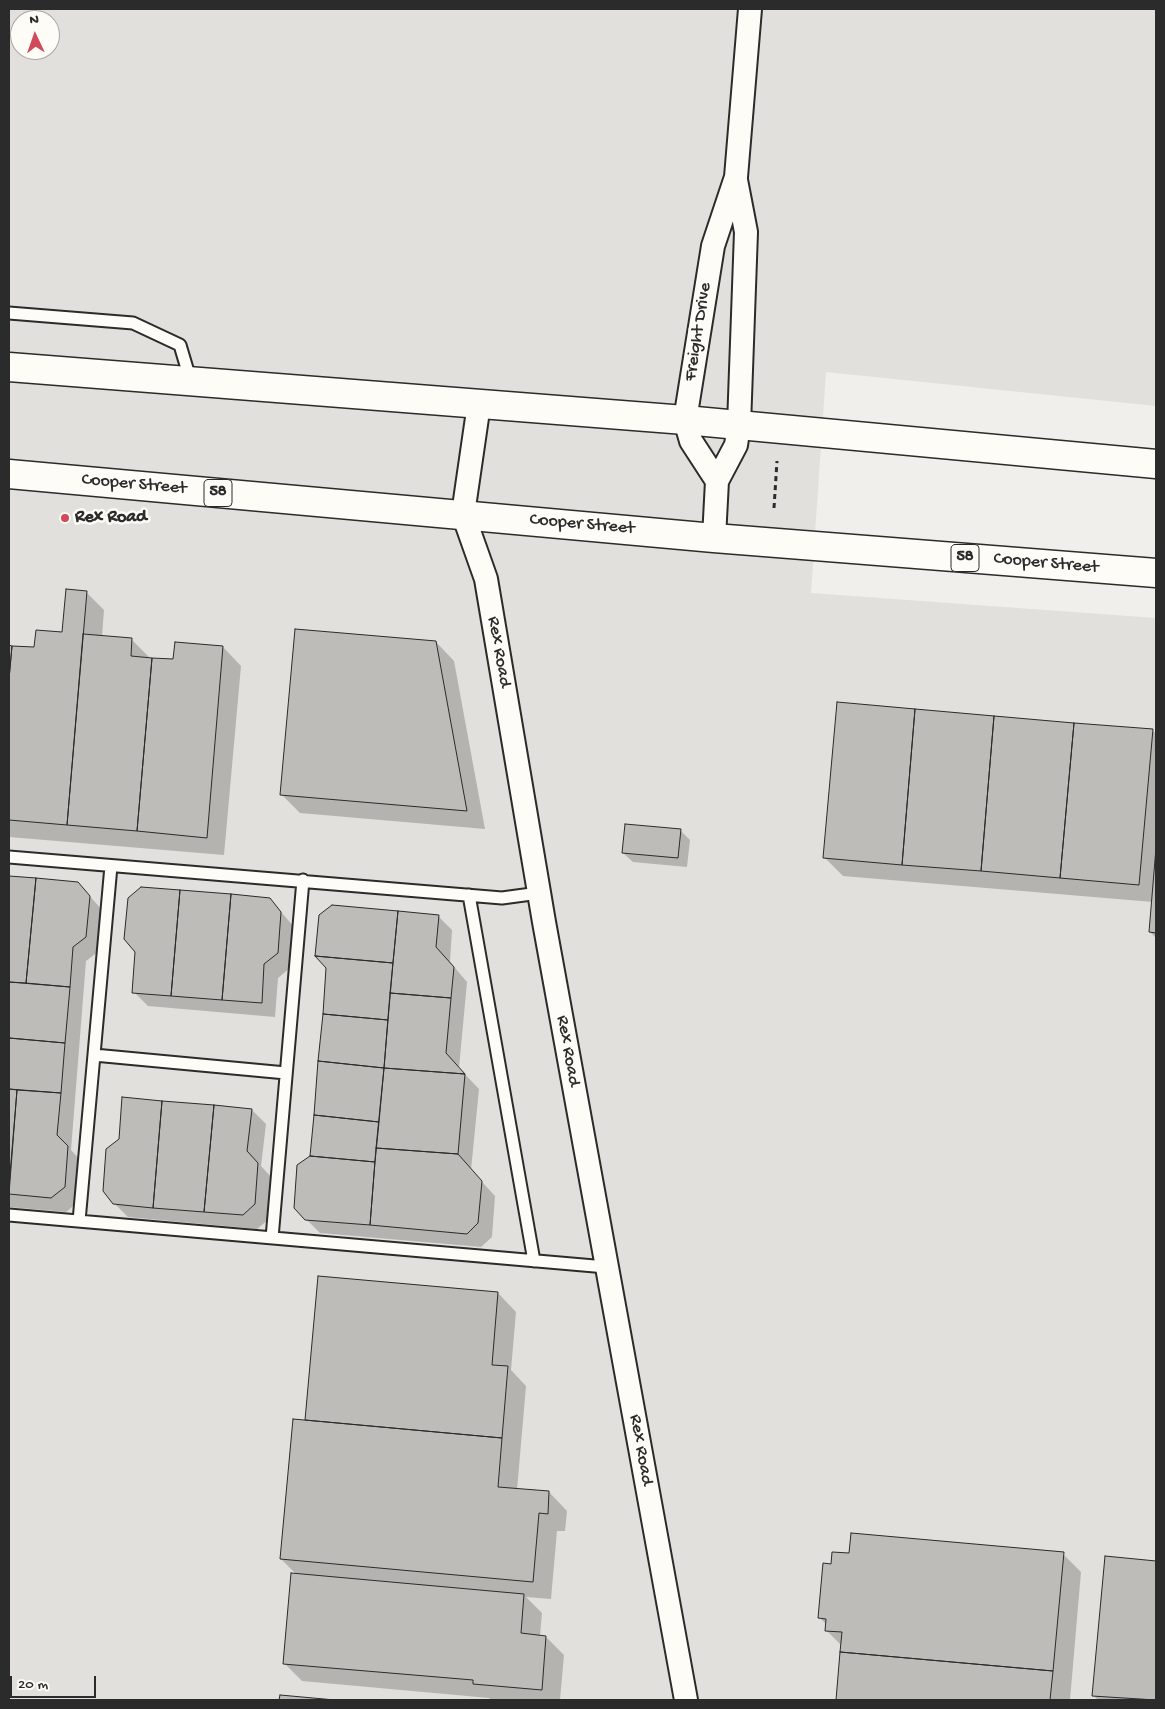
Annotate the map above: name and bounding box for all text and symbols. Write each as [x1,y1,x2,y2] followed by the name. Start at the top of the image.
[10,10,60,60] north arrow
[29,12,39,29] text: N
[681,281,717,383] street label: Freight Drive
[81,470,187,500] street label: Cooper Street
[204,479,232,506] road number: 58
[75,507,147,529] place label: Rex Road
[529,510,635,540] street label: Cooper Street
[59,512,71,524] marker: Rex Road
[951,544,979,572] road number: 58
[993,549,1099,579] street label: Cooper Street
[481,615,515,689] street label: Rex Road
[550,1014,584,1088] street label: Rex Road
[623,1413,657,1487] street label: Rex Road
[12,1666,99,1698] scale bar
[18,1676,48,1694] text: 20 m

